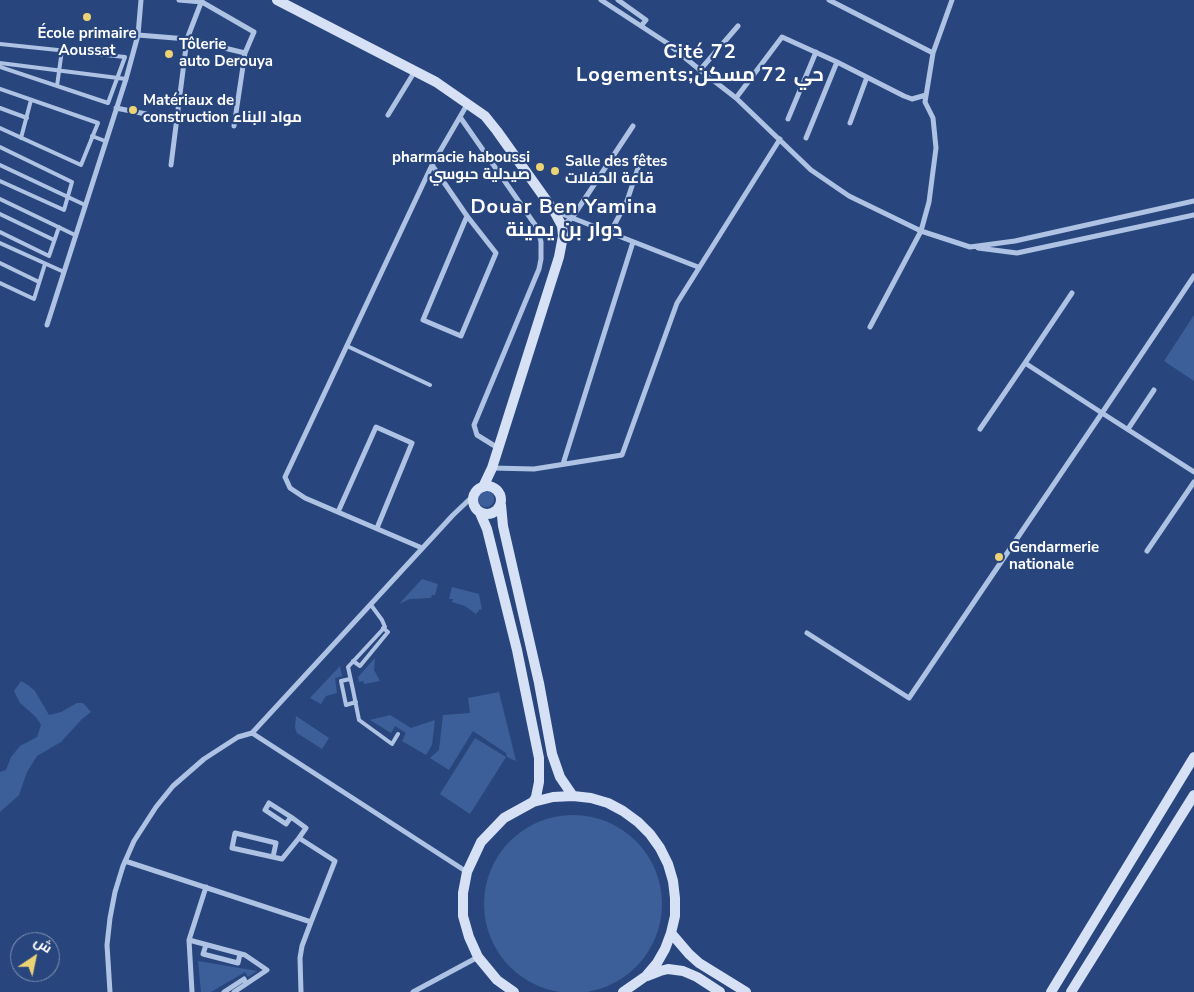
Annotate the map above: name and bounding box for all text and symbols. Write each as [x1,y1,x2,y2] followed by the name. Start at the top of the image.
[81,11,93,23] marker: École primaire Aoussat
[37,25,137,60] place label: École primaire Aoussat
[179,36,273,71] place label: Tôlerie auto Derouya
[583,41,817,88] district label: Cité 72 Logements;حي 72 مسكن
[163,48,175,60] marker: Tôlerie auto Derouya
[143,92,302,127] place label: Matériaux de construction مواد البناء
[127,104,139,116] marker: Matériaux de construction مواد البناء
[392,149,530,184] place label: pharmacie haboussi صيدلية حبوسي
[565,153,667,188] place label: Salle des fêtes قاعة الحفلات
[534,161,546,173] marker: pharmacie haboussi صيدلية حبوسي
[549,165,561,177] marker: Salle des fêtes قاعة الحفلات
[468,196,660,243] district label: Douar Ben Yamina دوار بن يمينة
[1009,539,1099,574] place label: Gendarmerie nationale
[993,551,1005,563] marker: Gendarmerie nationale
[10,932,60,982] north arrow
[30,932,56,958] text: ش

